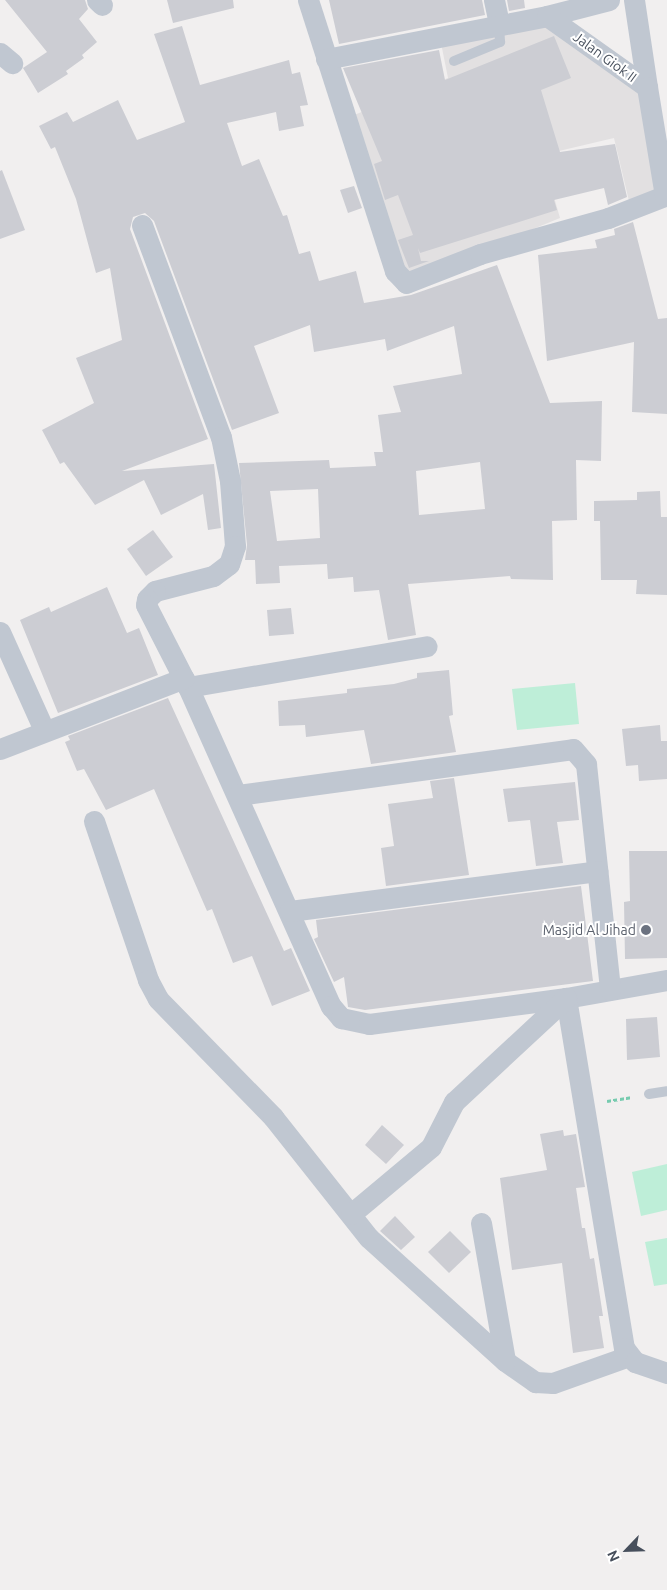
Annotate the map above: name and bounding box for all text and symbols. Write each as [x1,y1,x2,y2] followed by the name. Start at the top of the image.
[570,28,640,86] street label: Jalan Giok II
[543,922,636,938] place label: Masjid Al Jihad
[640,924,652,936] marker: Masjid Al Jihad
[602,1525,652,1575] north arrow
[604,1548,623,1564] text: N

